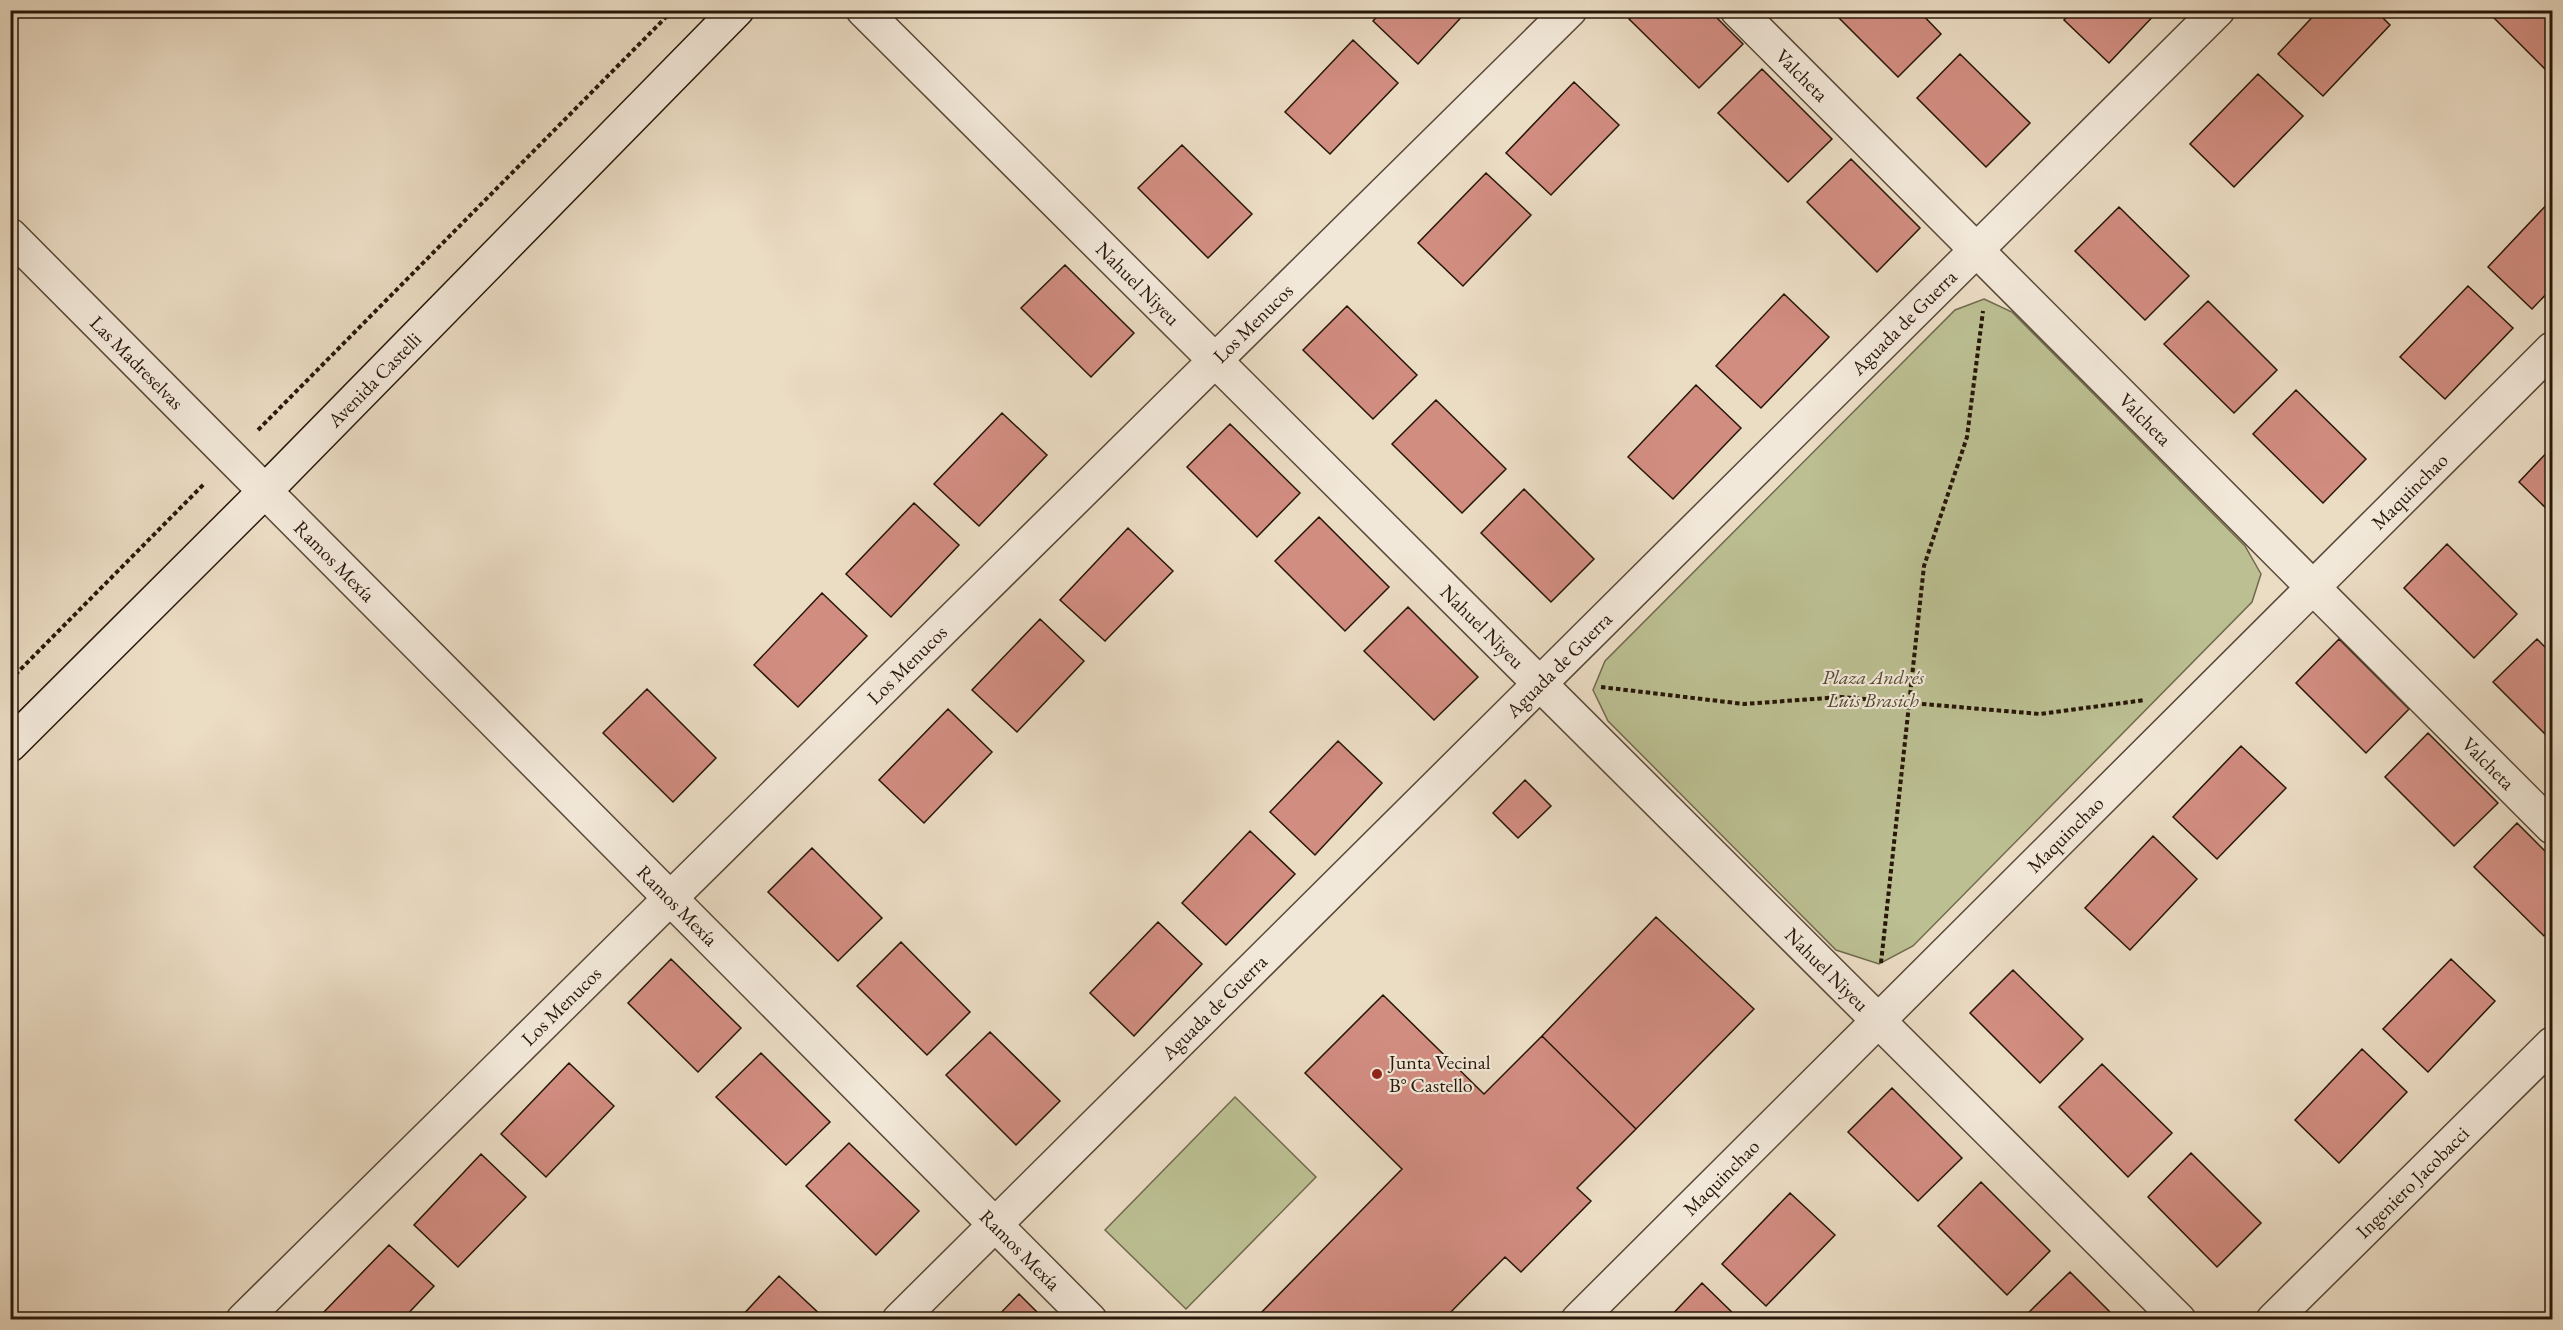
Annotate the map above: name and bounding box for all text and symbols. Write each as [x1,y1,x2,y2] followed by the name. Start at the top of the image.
[1770,43,1834,107] street label: Valcheta
[1090,236,1186,332] street label: Nahuel Niyeu
[1844,264,1962,381] street label: Aguada de Guerra
[1207,278,1299,368] street label: Los Menucos
[85,310,189,415] street label: Las Madreselvas
[321,326,427,433] street label: Avenida Castelli
[2113,387,2177,451] street label: Valcheta
[2365,447,2454,535] street label: Maquinchao
[288,515,381,607] street label: Ramos Mexía
[1435,579,1530,674] street label: Nahuel Niyeu
[1500,606,1617,724] street label: Aguada de Guerra
[861,619,953,710] street label: Los Menucos
[1822,664,1924,713] park label: Plaza Andrés Luis Brasich
[2456,731,2521,795] street label: Valcheta
[2021,790,2109,878] street label: Maquinchao
[631,859,724,952] street label: Ramos Mexía
[1779,922,1875,1017] street label: Nahuel Niyeu
[1155,949,1273,1066] street label: Aguada de Guerra
[515,961,607,1051] street label: Los Menucos
[1387,1049,1491,1098] place label: Junta Vecinal B° Castello
[1370,1067,1384,1081] marker: Junta Vecinal B° Castello
[2350,1120,2474,1244] street label: Ingeniero Jacobacci
[1677,1133,1765,1221] street label: Maquinchao
[974,1204,1066,1296] street label: Ramos Mexía

